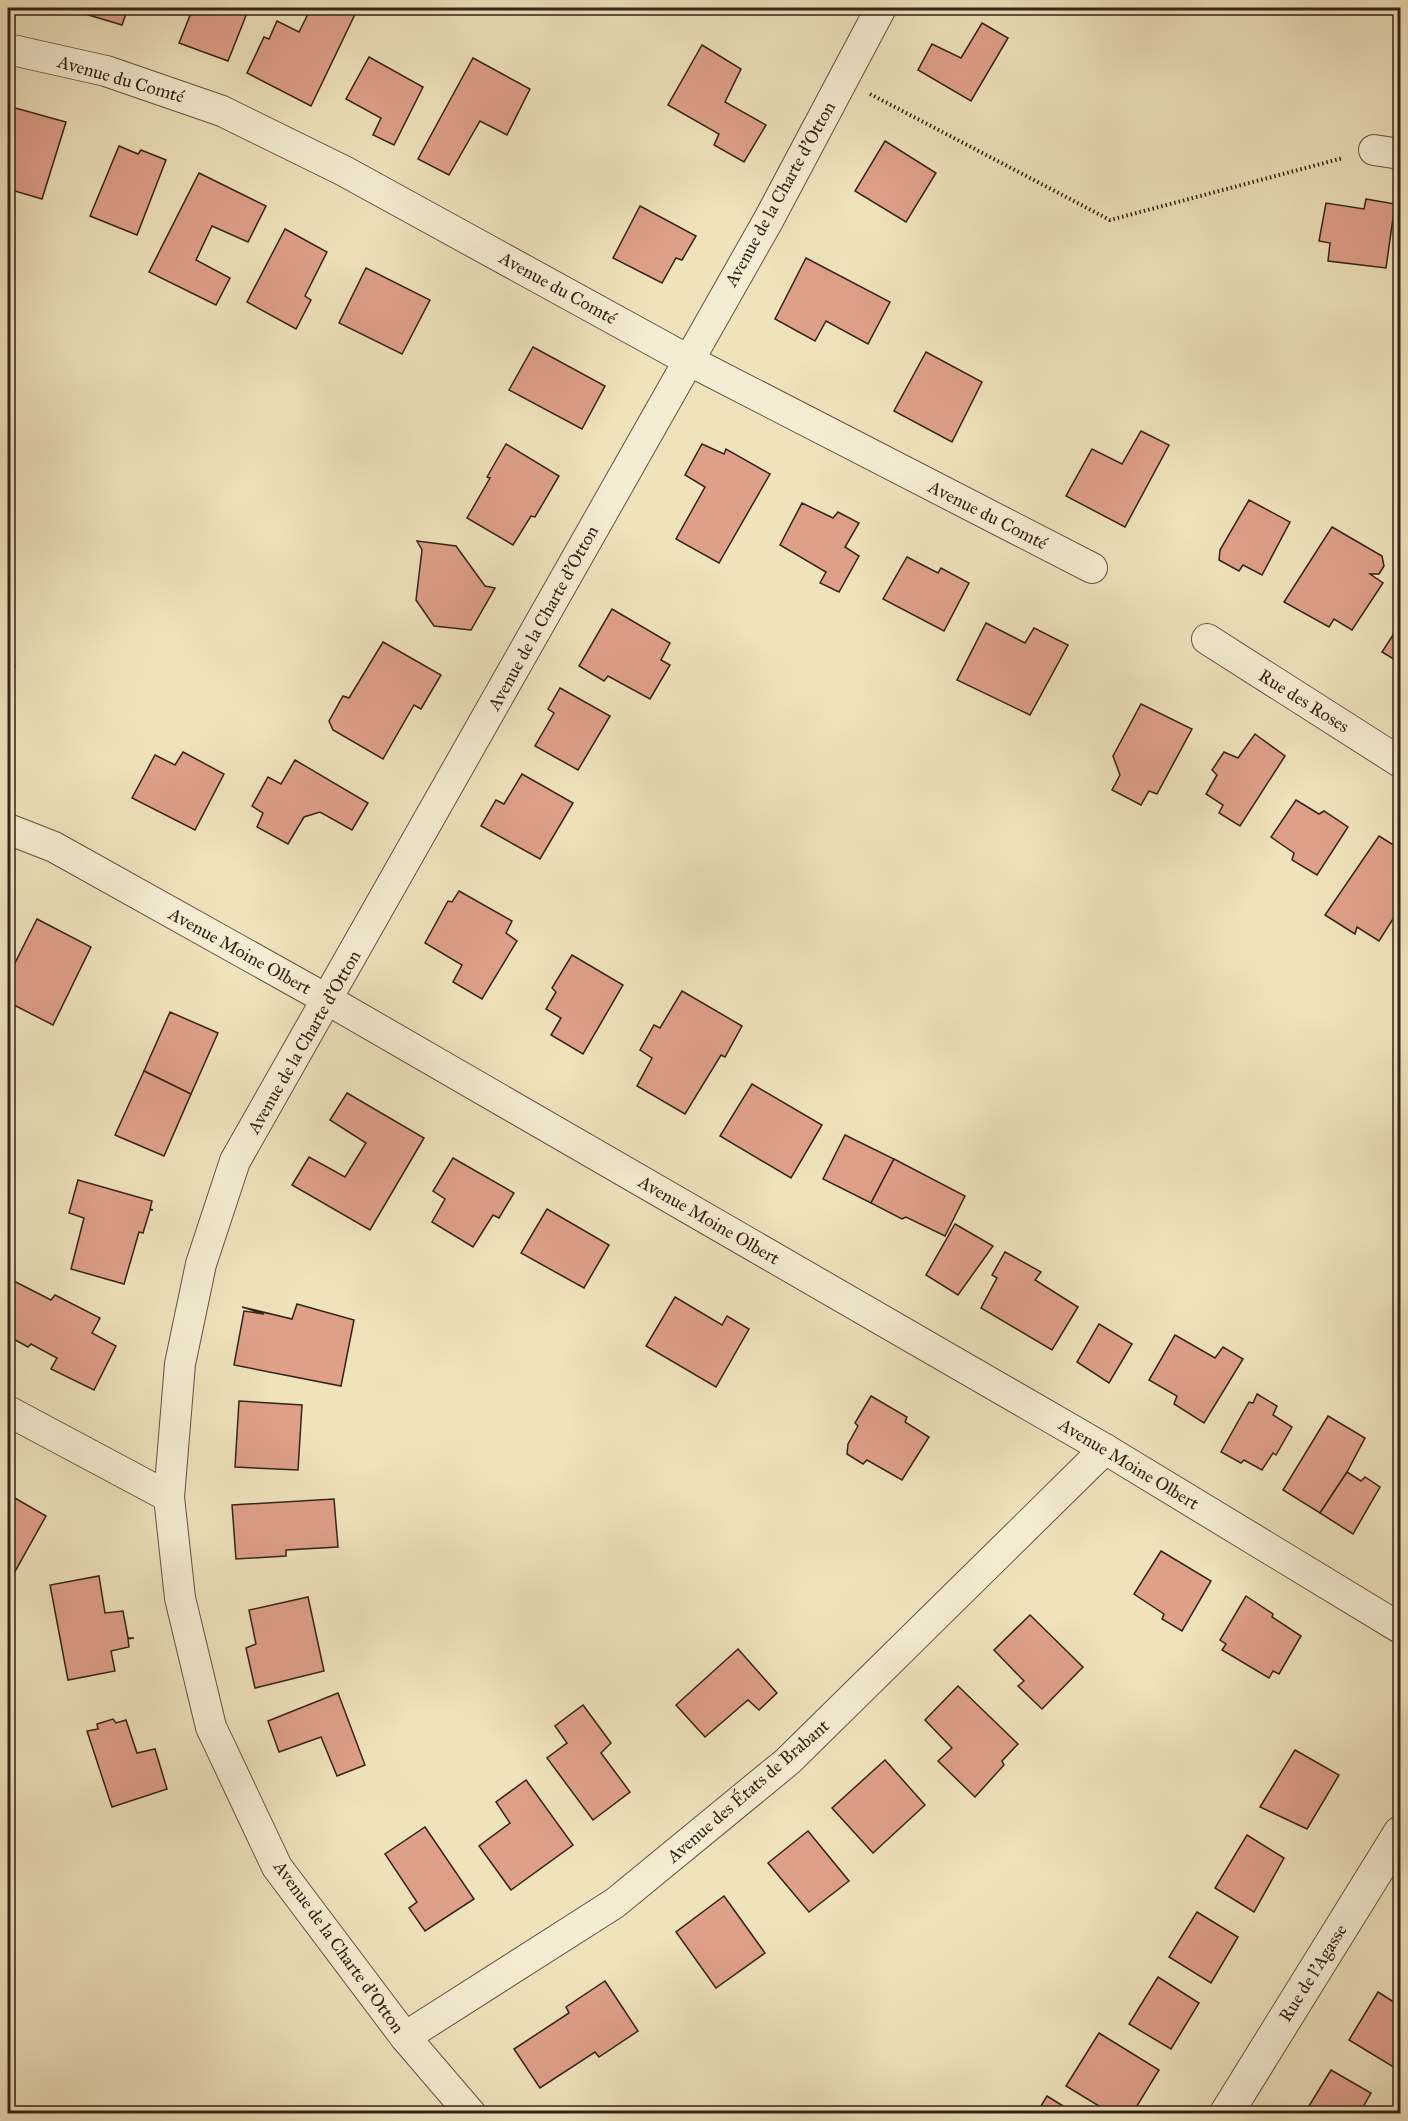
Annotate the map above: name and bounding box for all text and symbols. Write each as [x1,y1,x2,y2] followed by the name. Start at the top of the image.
[54,50,187,108] street label: Avenue du Comté
[719,97,840,291] street label: Avenue de la Charte d'Otton
[495,246,621,330] street label: Avenue du Comté
[924,475,1052,555] street label: Avenue du Comté
[482,521,603,715] street label: Avenue de la Charte d'Otton
[1255,664,1353,738] street label: Rue des Roses
[164,902,316,1000] street label: Avenue Moine Olbert
[242,946,366,1138] street label: Avenue de la Charte d'Otton
[634,1170,784,1270] street label: Avenue Moine Olbert
[1054,1413,1204,1515] street label: Avenue Moine Olbert
[660,1713,834,1868] street label: Avenue des États de Brabant
[268,1856,409,2038] street label: Avenue de la Charte d'Otton
[1274,1920,1353,2027] street label: Rue de l'Agasse

